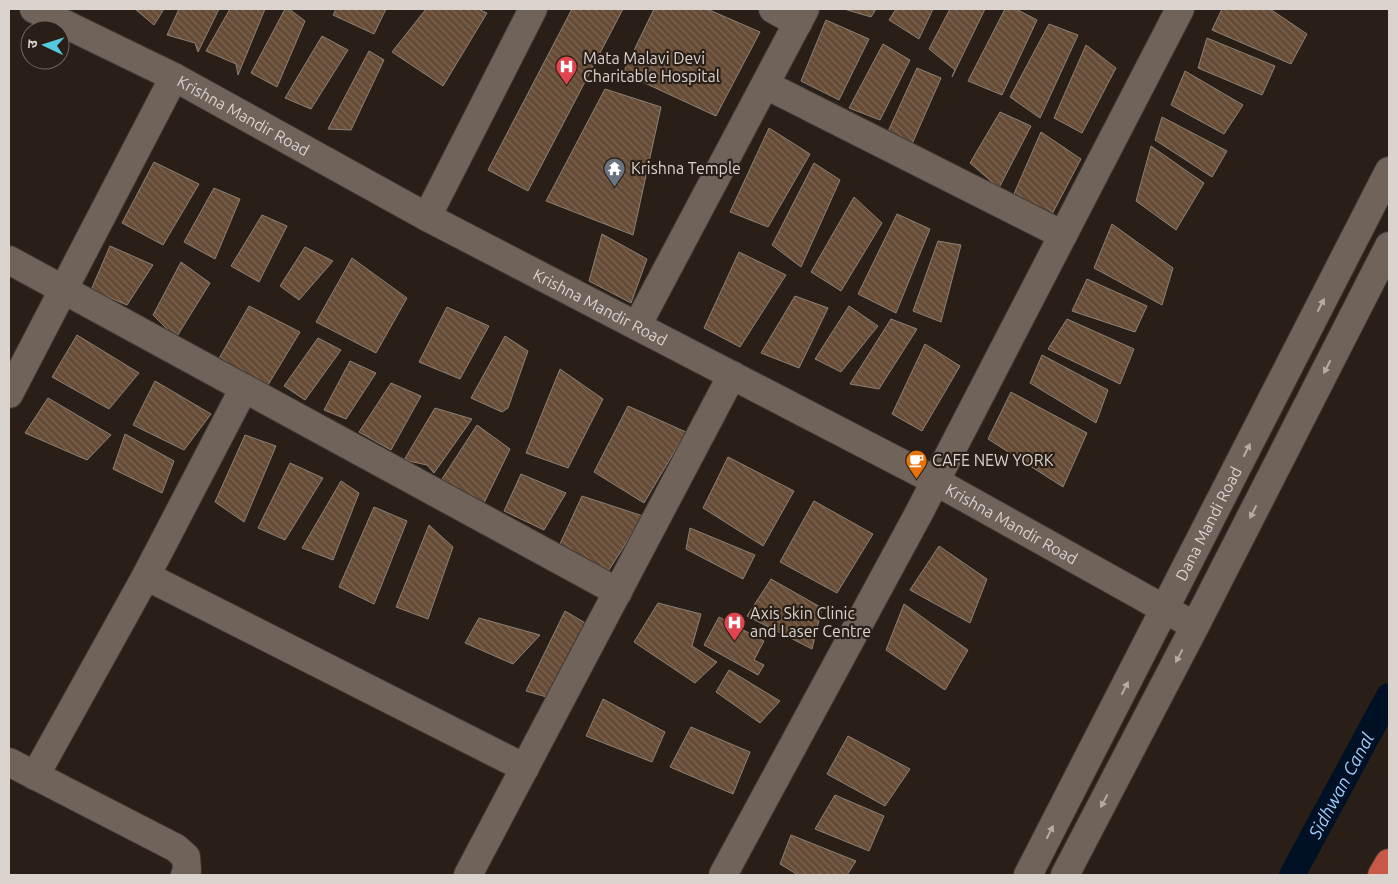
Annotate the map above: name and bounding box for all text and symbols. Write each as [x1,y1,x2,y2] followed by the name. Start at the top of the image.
[20,20,70,70] north arrow
[24,39,40,49] text: उ
[583,49,720,85] place label: Mata Malavi Devi Charitable Hospital
[555,55,579,86] hospital icon: Mata Malavi Devi Charitable Hospital
[174,72,313,159] street label: Krishna Mandir Road
[603,156,627,187] temple icon: Krishna Temple
[631,159,741,177] place label: Krishna Temple
[530,265,670,349] street label: Krishna Mandir Road
[1317,298,1325,312] one-way arrow
[1323,360,1331,375] one-way arrow
[1243,442,1251,457] one-way arrow
[904,448,928,479] cafe icon: CAFE NEW YORK
[932,451,1054,469] place label: CAFE NEW YORK
[1172,463,1245,584] street label: Dana Mandi Road
[943,480,1081,568] street label: Krishna Mandir Road
[1249,505,1257,519] one-way arrow
[750,604,871,640] place label: Axis Skin Clinic and Laser Centre
[722,610,746,641] hospital icon: Axis Skin Clinic and Laser Centre
[1175,649,1183,664] one-way arrow
[1121,680,1129,695] one-way arrow
[1303,729,1377,842] water label: Sidhwan Canal
[1100,793,1108,808] one-way arrow
[1046,825,1054,839] one-way arrow

